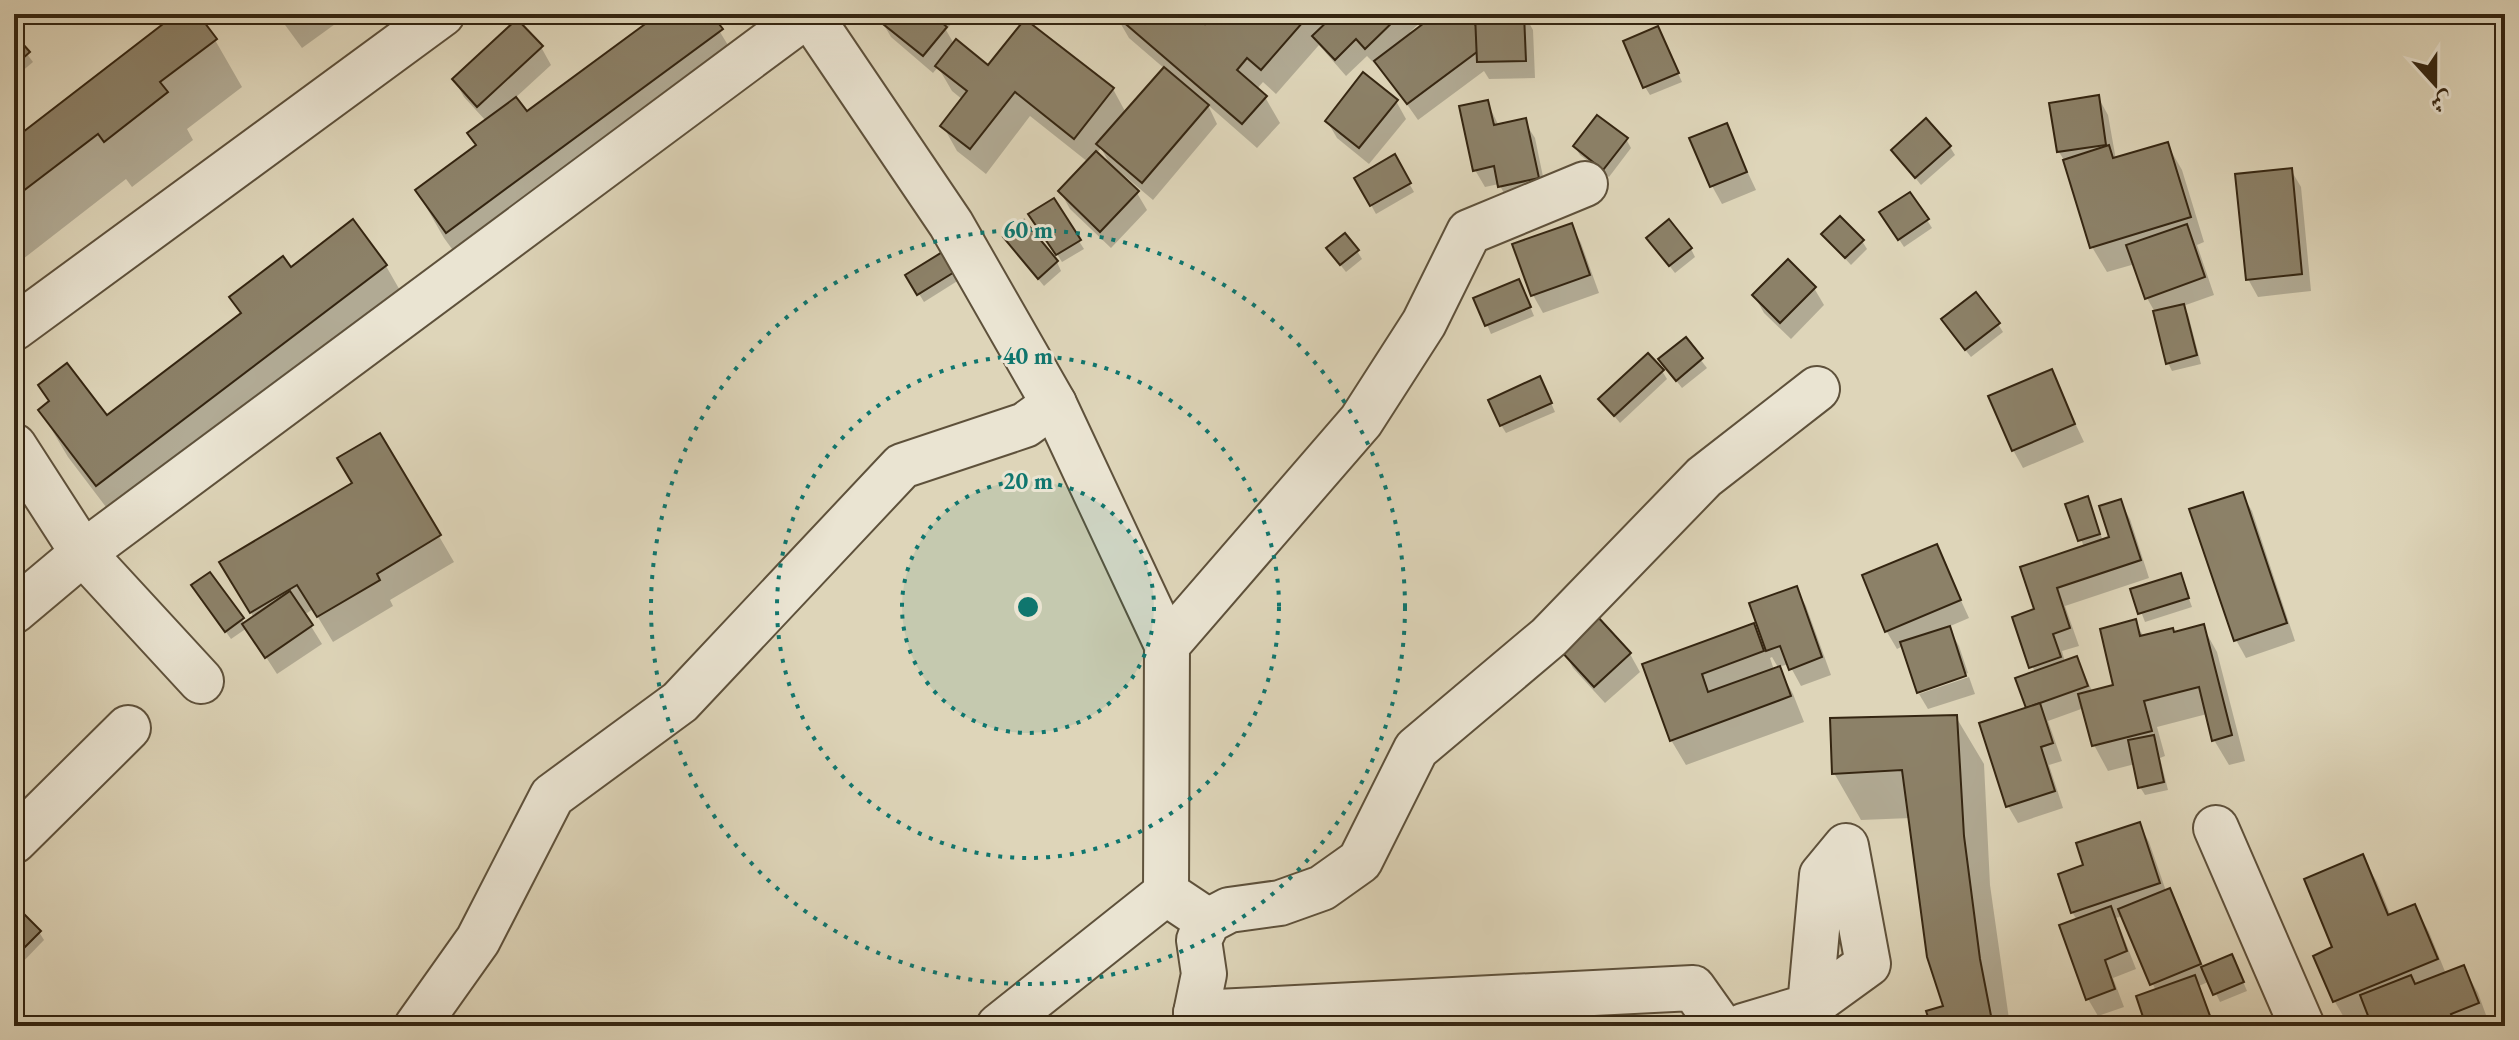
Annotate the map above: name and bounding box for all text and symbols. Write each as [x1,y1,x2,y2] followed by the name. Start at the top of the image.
[2395,44,2475,124] north arrow
[2427,85,2457,120] text: ش
[1003,214,1053,245] text: 60 m
[1003,340,1053,371] text: 40 m
[1003,465,1053,496] text: 20 m
[1014,593,1042,621] centre of rings

